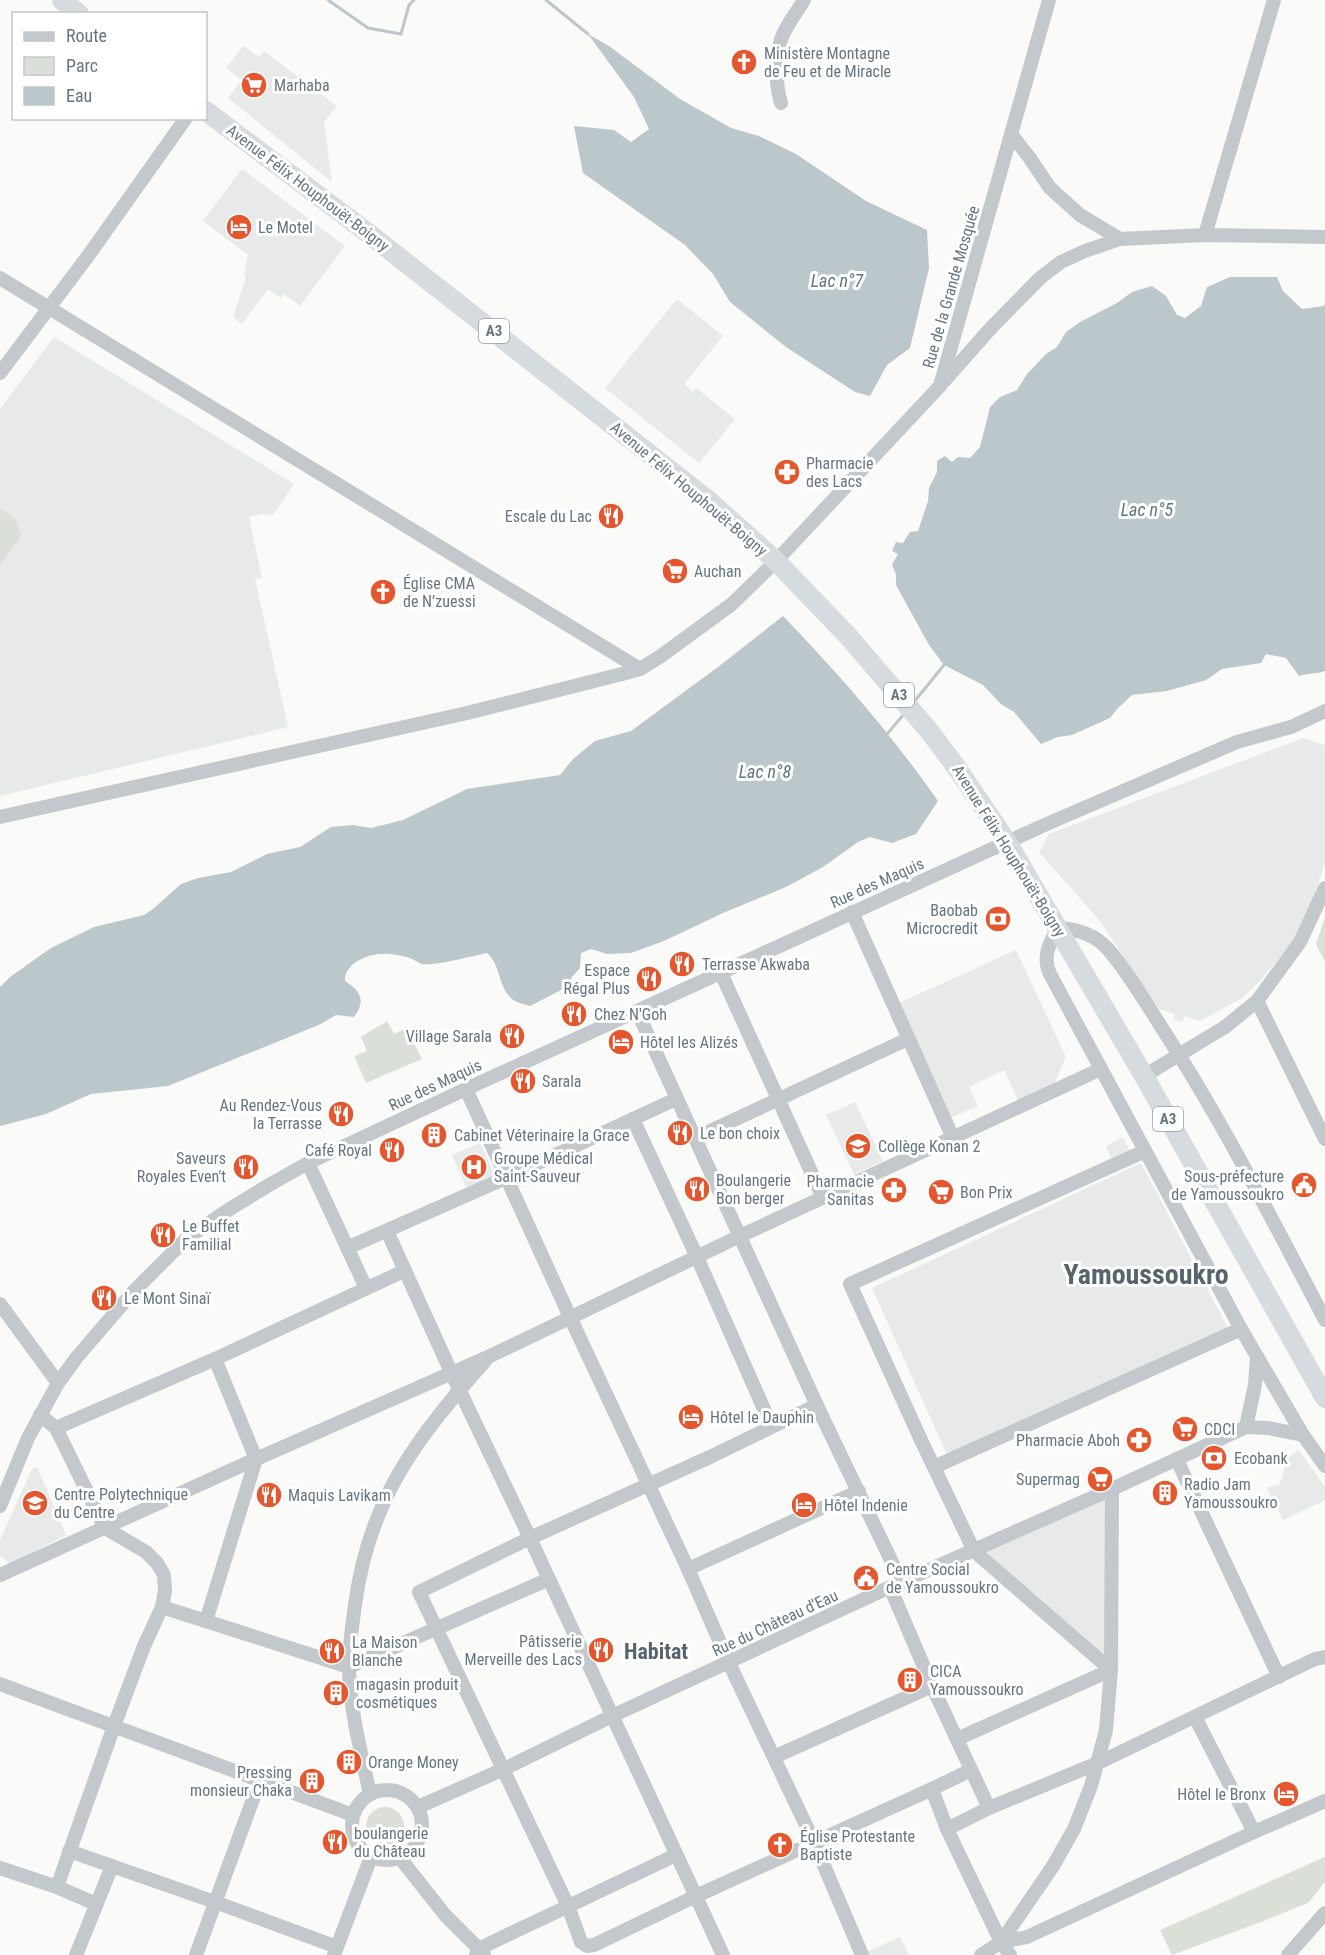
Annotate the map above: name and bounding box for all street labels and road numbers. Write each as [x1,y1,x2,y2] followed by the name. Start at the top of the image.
[223,121,393,256] street label: Avenue Félix Houphouët-Boigny
[919,204,983,370] street label: Rue de la Grande Mosquée
[479,319,509,343] road number: A3
[607,418,772,560] street label: Avenue Félix Houphouët-Boigny
[884,683,914,707] road number: A3
[948,762,1070,941] street label: Avenue Félix Houphouët-Boigny
[827,854,927,912] street label: Rue des Maquis
[386,1055,484,1115] street label: Rue des Maquis
[1153,1107,1183,1131] road number: A3
[709,1586,841,1660] street label: Rue du Château d'Eau

